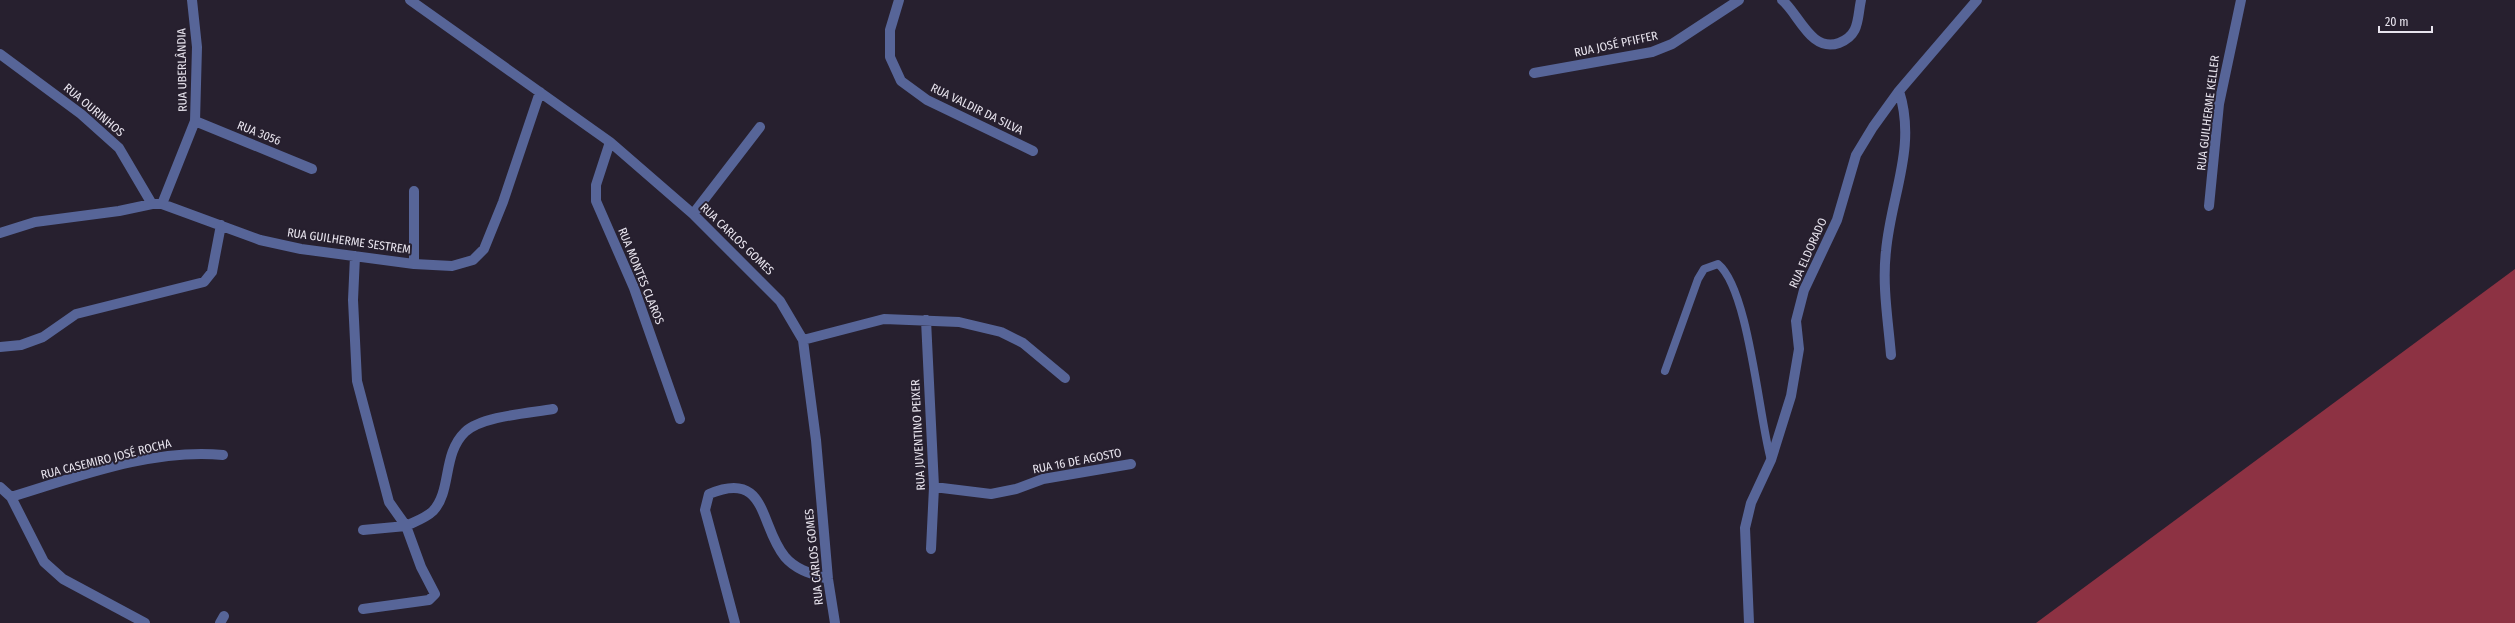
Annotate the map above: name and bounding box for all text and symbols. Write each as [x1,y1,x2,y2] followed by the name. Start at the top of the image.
[2379,8,2432,34] scale bar
[2385,15,2409,29] text: 20 m
[173,27,190,112] street label: RUA UBERLÂNDIA
[1573,27,1660,60] street label: RUA JOSÉ PFIFFER
[2194,54,2222,171] street label: RUA GUILHERME KELLER
[928,80,1026,138] street label: RUA VALDIR DA SILVA
[61,81,127,139] street label: RUA OURINHOS
[235,118,283,148] street label: RUA 3056
[697,200,777,278] street label: RUA CARLOS GOMES
[1786,216,1830,290] street label: RUA ELDORADO
[286,225,412,257] street label: RUA GUILHERME SESTREM
[615,226,667,327] street label: RUA MONTES CLAROS
[908,379,928,491] street label: RUA JUVENTINO PEIXER
[39,435,173,482] street label: RUA CASEMIRO JOSÉ ROCHA
[1031,446,1123,476] street label: RUA 16 DE AGOSTO
[802,508,826,606] street label: RUA CARLOS GOMES

